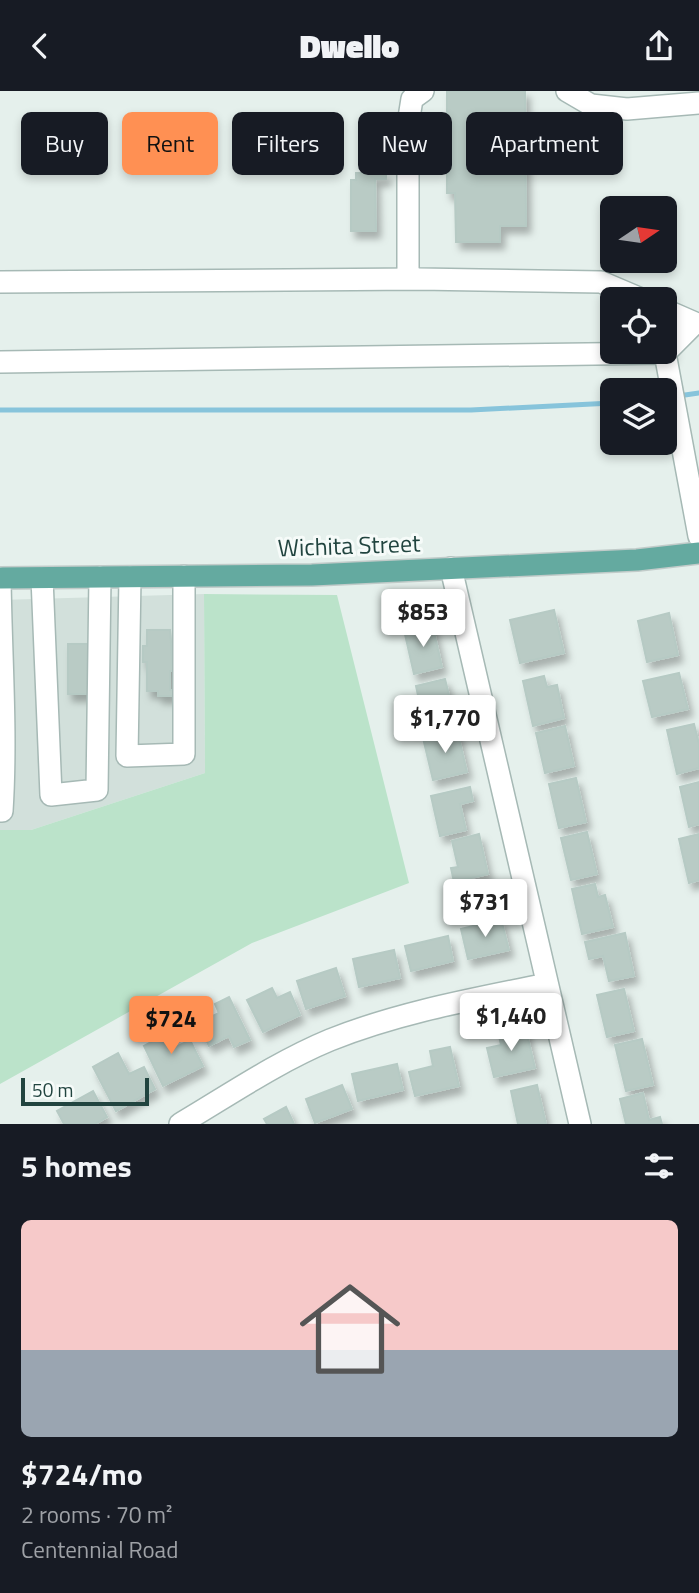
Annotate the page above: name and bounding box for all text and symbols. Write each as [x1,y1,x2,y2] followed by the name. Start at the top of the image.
[300,22,399,70] text: Dwello
[21,27,59,65] icon: back
[640,27,678,65] icon: share
[21,112,108,175] chip: Buy
[122,112,218,175] chip: Rent
[232,112,344,175] chip: Filters
[358,112,452,175] chip: New
[466,112,623,175] chip: Apartment
[600,196,677,273] north arrow
[600,196,677,455] map controls
[600,287,677,364] button: locate
[600,378,677,455] button: layers
[277,525,421,565] street label: Wichita Street
[382,589,464,649] pin: $853
[397,594,449,629] text: $853
[388,695,502,755] pin: $1,770
[410,700,480,735] text: $1,770
[444,879,526,939] pin: $731
[459,884,511,919] text: $731
[454,993,568,1053] pin: $1,440
[130,997,212,1056] pin: $724
[476,998,546,1033] text: $1,440
[145,1001,197,1036] text: $724
[21,1075,149,1107] scale bar
[32,1075,73,1104] text: 50 m
[21,1143,132,1189] text: 5 homes
[640,1147,678,1185] icon: filters
[287,1266,413,1392] icon: home
[21,1451,143,1497] text: $724/mo
[21,1497,172,1532] text: 2 rooms · 70 m²
[21,1532,178,1567] text: Centennial Road

